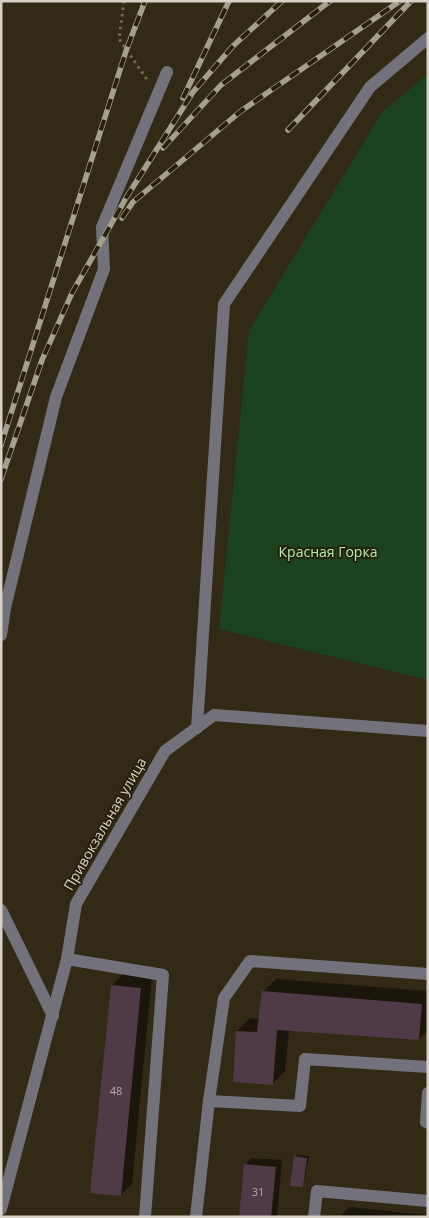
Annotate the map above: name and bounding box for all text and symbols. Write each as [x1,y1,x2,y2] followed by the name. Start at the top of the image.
[279,542,377,561] park label: Красная Горка
[59,754,150,894] street label: Привокзальная улица
[110,1083,122,1098] house number: 48
[252,1184,264,1199] house number: 31

